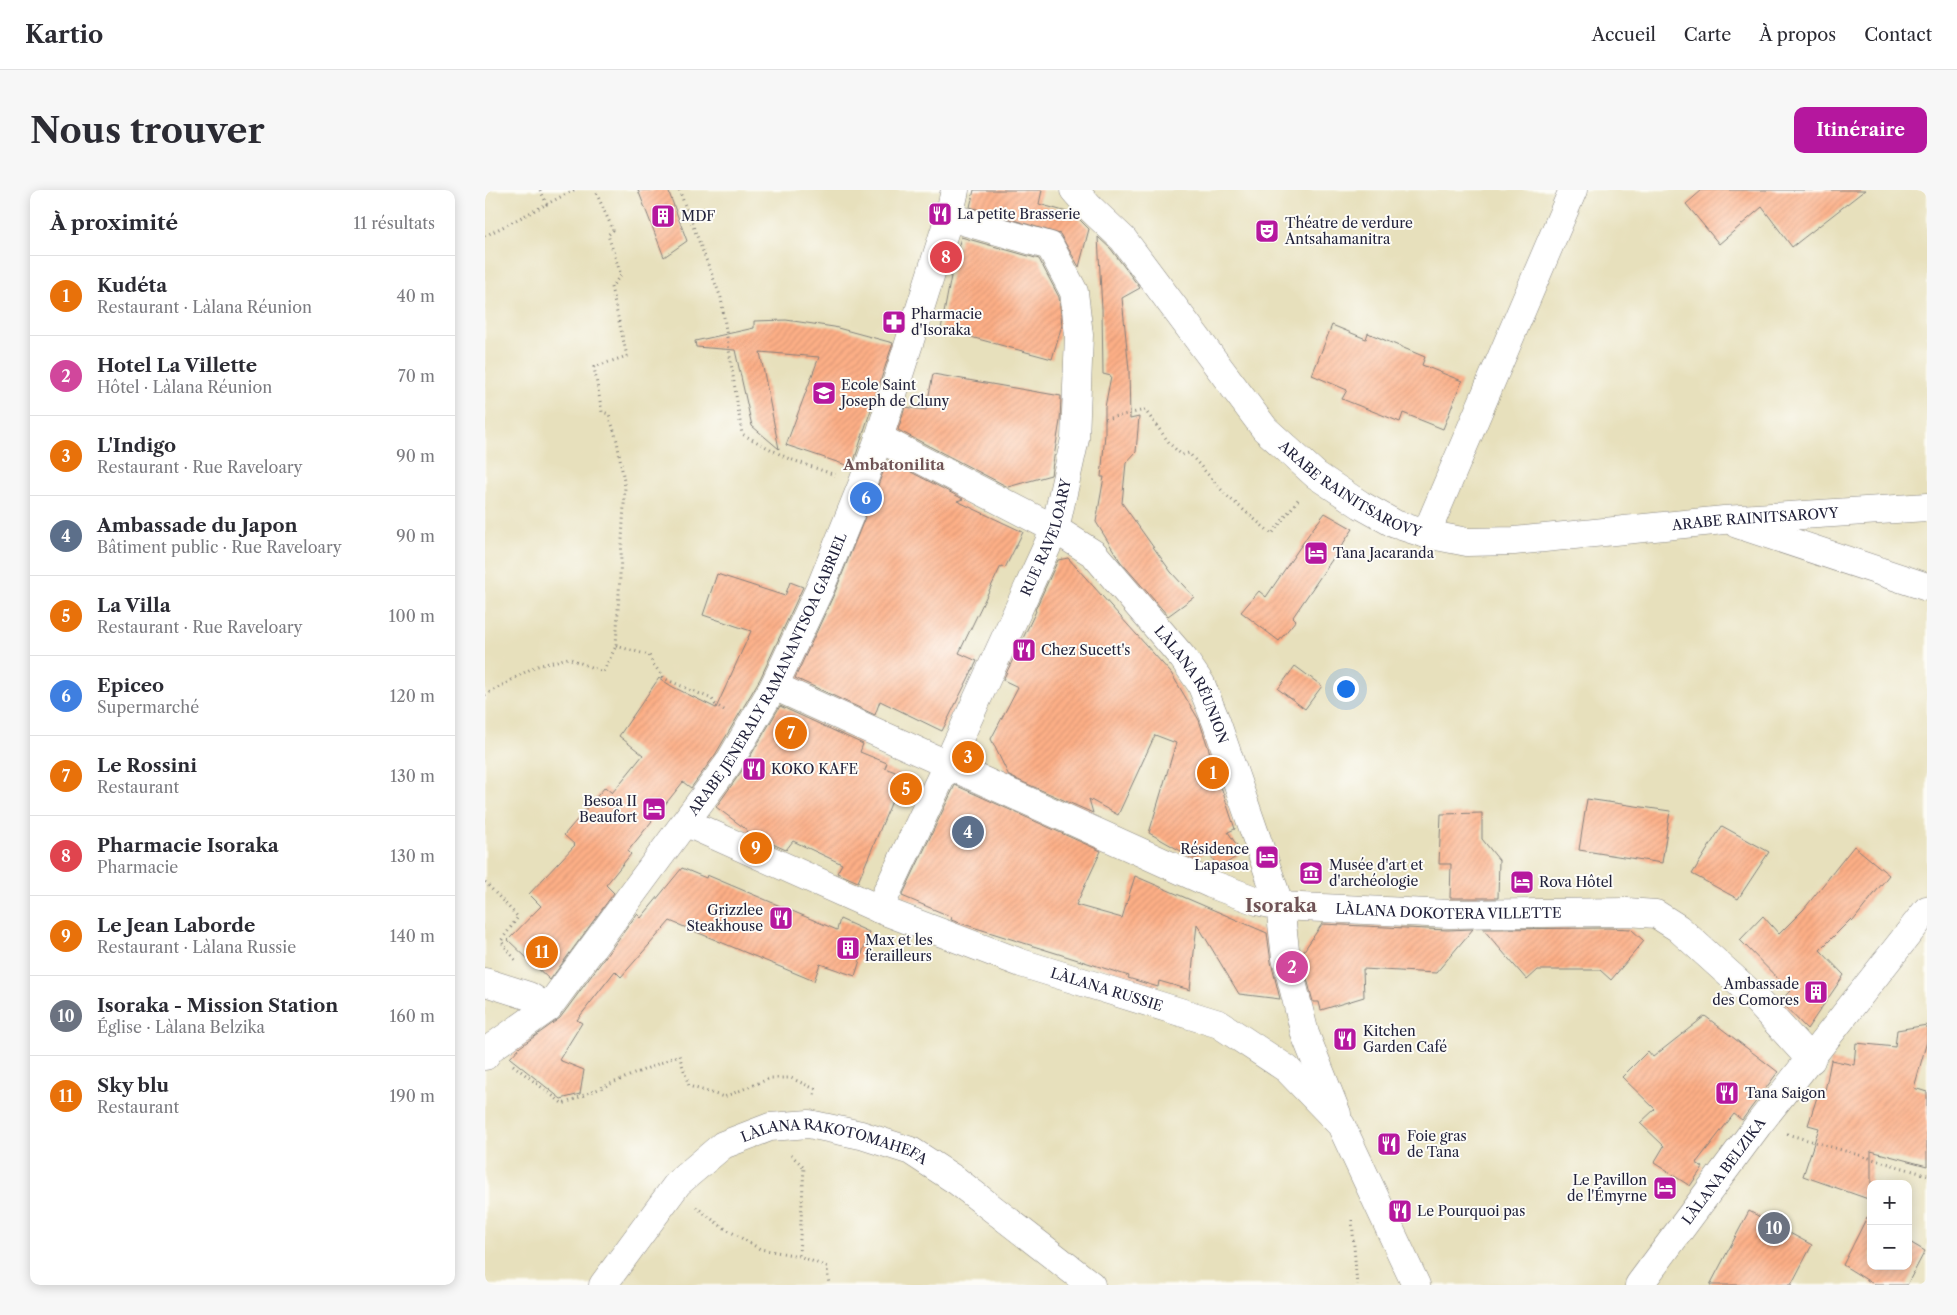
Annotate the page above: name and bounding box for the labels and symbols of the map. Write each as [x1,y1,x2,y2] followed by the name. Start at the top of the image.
[927,201,953,227] restaurant icon: La petite Brasserie
[650,203,676,229] building icon: MDF
[957,205,1080,223] place label: La petite Brasserie
[681,207,715,225] place label: MDF
[1284,214,1413,248] place label: Théatre de verdure Antsahamanitra
[1254,218,1280,244] theatre icon: Théatre de verdure Antsahamanitra
[930,238,962,276] pin: 8
[911,305,982,339] place label: Pharmacie d'Isoraka
[881,309,907,335] pharmacy icon: Pharmacie d'Isoraka
[839,376,949,410] place label: Ecole Saint Joseph de Cluny
[811,380,837,406] school or university icon: Ecole Saint Joseph de Cluny
[1274,436,1425,541] street label: ARABE RAINITSAROVY
[842,455,945,474] district label: Ambatonilita
[1017,476,1075,599] street label: RUE RAVELOARY
[850,479,882,517] pin: 6
[1670,504,1840,534] street label: ARABE RAINITSAROVY
[684,530,851,820] street label: ARABE JENERALY RAMANANTSOA GABRIEL
[1303,540,1329,566] hotel icon: Tana Jacaranda
[1333,544,1435,562] place label: Tana Jacaranda
[1150,622,1232,746] street label: LÀLANA RÉUNION
[1011,637,1037,663] restaurant icon: Chez Sucett's
[1041,641,1130,659] place label: Chez Sucett's
[1333,676,1359,702] your location
[775,714,807,752] pin: 7
[952,738,984,776] pin: 3
[1197,754,1229,792] pin: 1
[741,756,767,782] restaurant icon: KOKO KAFE
[771,760,858,778] place label: KOKO KAFE
[890,770,922,808] pin: 5
[579,792,637,826] place label: Besoa II Beaufort
[641,796,667,822] hotel icon: Besoa II Beaufort
[952,813,984,851] pin: 4
[740,829,772,867] pin: 9
[1180,840,1250,874] place label: Résidence Lapasoa
[1254,844,1280,870] hotel icon: Résidence Lapasoa
[1329,856,1423,890] place label: Musée d'art et d'archéologie
[1298,860,1324,886] museum icon: Musée d'art et d'archéologie
[1509,869,1535,895] hotel icon: Rova Hôtel
[1539,873,1613,891] place label: Rova Hôtel
[1245,894,1318,917] district label: Isoraka
[1335,900,1562,923] street label: LÀLANA DOKOTERA VILLETTE
[686,901,763,935] place label: Grizzlee Steakhouse
[768,905,794,931] restaurant icon: Grizzlee Steakhouse
[865,931,933,965] place label: Max et les ferailleurs
[526,933,558,971] pin: 11
[835,935,861,961] building icon: Max et les ferailleurs
[1276,948,1308,986] pin: 2
[1048,964,1165,1015] street label: LÀLANA RUSSIE
[1712,975,1799,1009] place label: Ambassade des Comores
[1803,979,1829,1005] building icon: Ambassade des Comores
[1363,1022,1447,1056] place label: Kitchen Garden Café
[1332,1026,1358,1052] restaurant icon: Kitchen Garden Café
[1714,1080,1740,1106] restaurant icon: Tana Saigon
[1745,1084,1826,1102] place label: Tana Saigon
[1678,1113,1770,1228] street label: LÀLANA BELZIKA
[738,1115,932,1169] street label: LÀLANA RAKOTOMAHEFA
[1407,1127,1467,1161] place label: Foie gras de Tana
[1376,1131,1402,1157] restaurant icon: Foie gras de Tana
[1567,1171,1647,1205] place label: Le Pavillon de l'Émyrne
[1652,1175,1678,1201] hotel icon: Le Pavillon de l'Émyrne
[1387,1198,1413,1224] restaurant icon: Le Pourquoi pas
[1417,1202,1525,1220] place label: Le Pourquoi pas
[1758,1209,1790,1247] pin: 10

